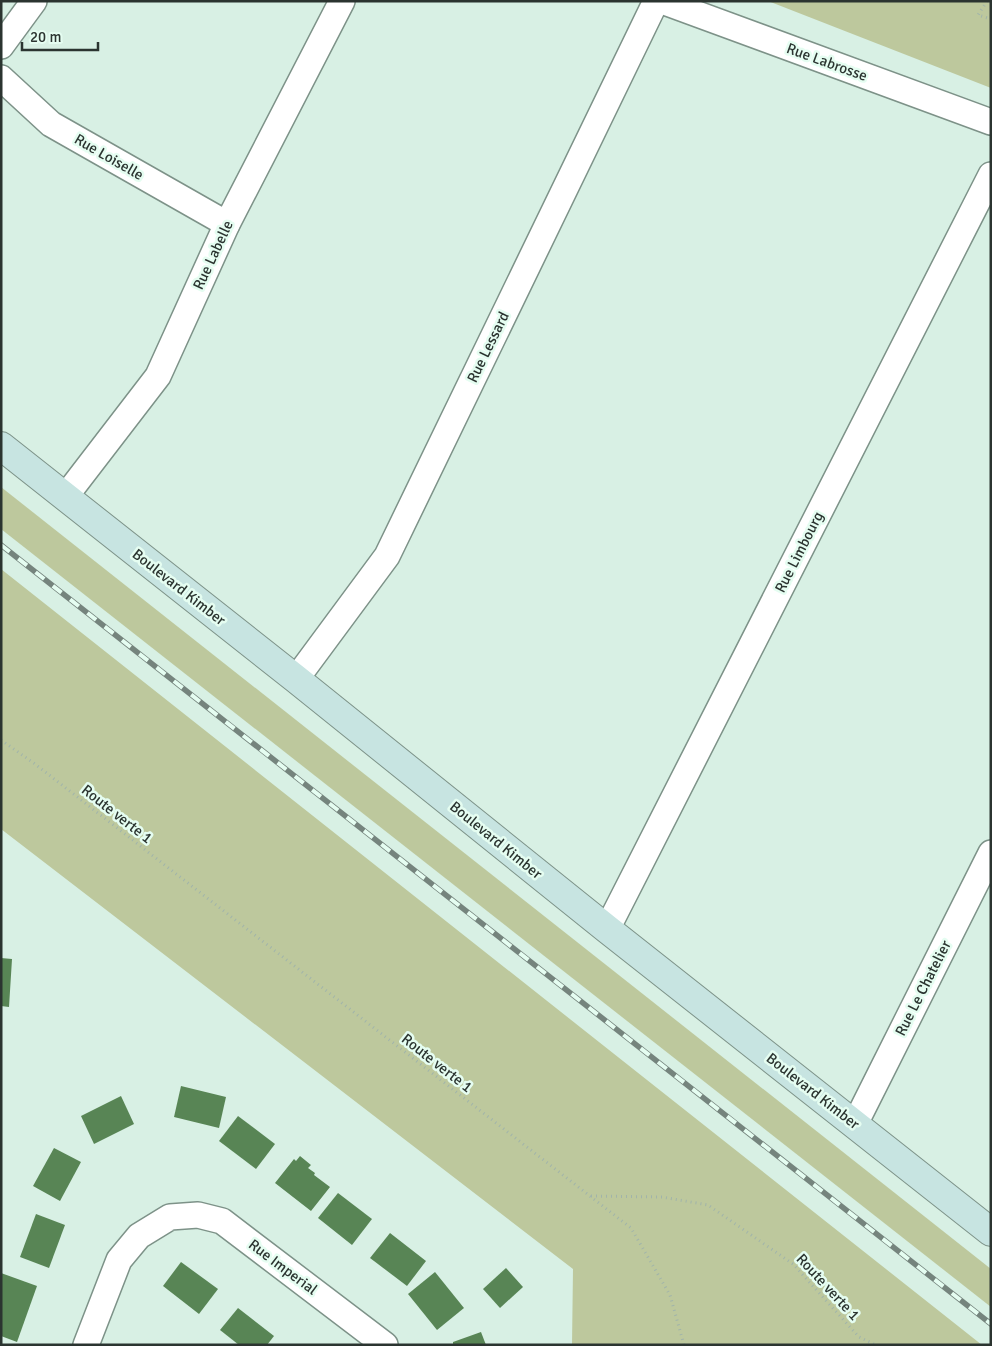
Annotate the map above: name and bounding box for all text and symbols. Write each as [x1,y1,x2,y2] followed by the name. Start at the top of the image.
[22,20,99,52] scale bar
[30,28,61,46] text: 20 m
[784,39,870,85] street label: Rue Labrosse
[71,130,147,184] street label: Rue Loiselle
[189,217,237,293] street label: Rue Labelle
[463,309,513,385] street label: Rue Lessard
[771,508,827,595] street label: Rue Limbourg
[129,545,230,629] street label: Boulevard Kimber
[78,781,156,847] street label: Route verte 1
[446,797,546,883] street label: Boulevard Kimber
[891,937,955,1039] street label: Rue Le Chatelier
[398,1030,476,1096] street label: Route verte 1
[763,1049,864,1133] street label: Boulevard Kimber
[245,1235,321,1299] street label: Rue Imperial
[793,1250,863,1324] street label: Route verte 1

